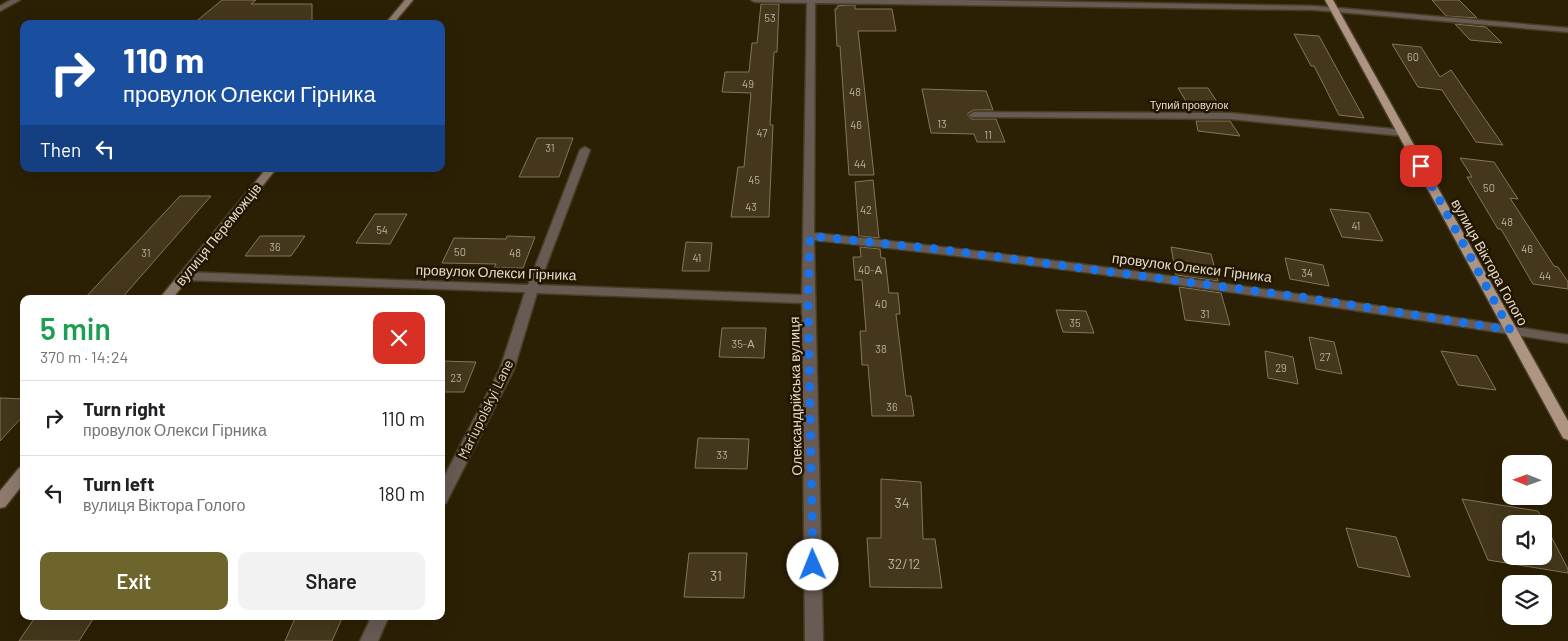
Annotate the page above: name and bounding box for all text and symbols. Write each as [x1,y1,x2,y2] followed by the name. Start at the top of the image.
[764,11,776,24] house number: 53
[123,38,204,80] text: 110 m
[40,40,105,105] icon: right
[1407,50,1419,63] house number: 60
[742,77,754,90] house number: 49
[123,80,376,106] text: провулок Олекси Гірника
[849,85,861,98] house number: 48
[1150,98,1228,111] street label: Тупий провулок
[937,117,947,130] house number: 13
[850,118,862,131] house number: 46
[757,126,767,139] house number: 47
[984,128,992,141] house number: 11
[91,135,119,163] icon: left
[40,138,81,161] text: Then
[545,141,555,154] house number: 31
[1400,145,1442,187] pin
[1407,152,1435,180] icon: arrive
[854,157,866,170] house number: 44
[748,173,760,186] house number: 45
[171,179,265,289] street label: вулиця Переможців
[1483,181,1495,194] house number: 50
[1448,196,1532,328] street label: вулиця Віктора Голого
[745,200,757,213] house number: 43
[860,203,872,216] house number: 42
[1501,215,1513,228] house number: 48
[1352,219,1360,232] house number: 41
[376,223,388,236] house number: 54
[269,240,281,253] house number: 36
[1521,242,1533,255] house number: 46
[454,245,466,258] house number: 50
[141,246,151,259] house number: 31
[509,246,521,259] house number: 48
[1111,249,1273,285] street label: провулок Олекси Гірника
[693,251,701,264] house number: 41
[415,261,577,283] street label: провулок Олекси Гірника
[858,263,883,276] house number: 40-А
[1301,266,1313,279] house number: 34
[1539,269,1551,282] house number: 44
[875,297,887,310] house number: 40
[1200,307,1210,320] house number: 31
[40,310,111,346] text: 5 min
[373,312,425,364] button: close
[785,316,805,476] street label: Олександрійська вулиця
[1069,316,1081,329] house number: 35
[732,337,755,350] house number: 35-А
[875,342,887,355] house number: 38
[40,347,128,366] text: 370 m · 14:24
[1319,350,1331,363] house number: 27
[454,357,516,461] street label: Mariupolskyi Lane
[1275,361,1287,374] house number: 29
[450,371,462,384] house number: 23
[83,397,165,420] text: Turn right
[886,400,898,413] house number: 36
[40,404,68,432] icon: right
[381,407,425,430] text: 110 m
[83,420,267,439] text: провулок Олекси Гірника
[716,448,728,461] house number: 33
[1502,455,1552,505] north arrow
[1502,455,1552,625] map controls
[83,472,154,495] text: Turn left
[40,479,68,507] icon: left
[378,482,425,505] text: 180 m
[895,494,909,511] house number: 34
[83,495,246,514] text: вулиця Віктора Голого
[1502,515,1552,565] button: sound
[786,538,838,590] position arrow
[40,552,228,610] button: Exit
[238,552,425,610] button: Share
[888,555,920,572] house number: 32/12
[710,567,722,584] house number: 31
[1502,575,1552,625] button: layers

